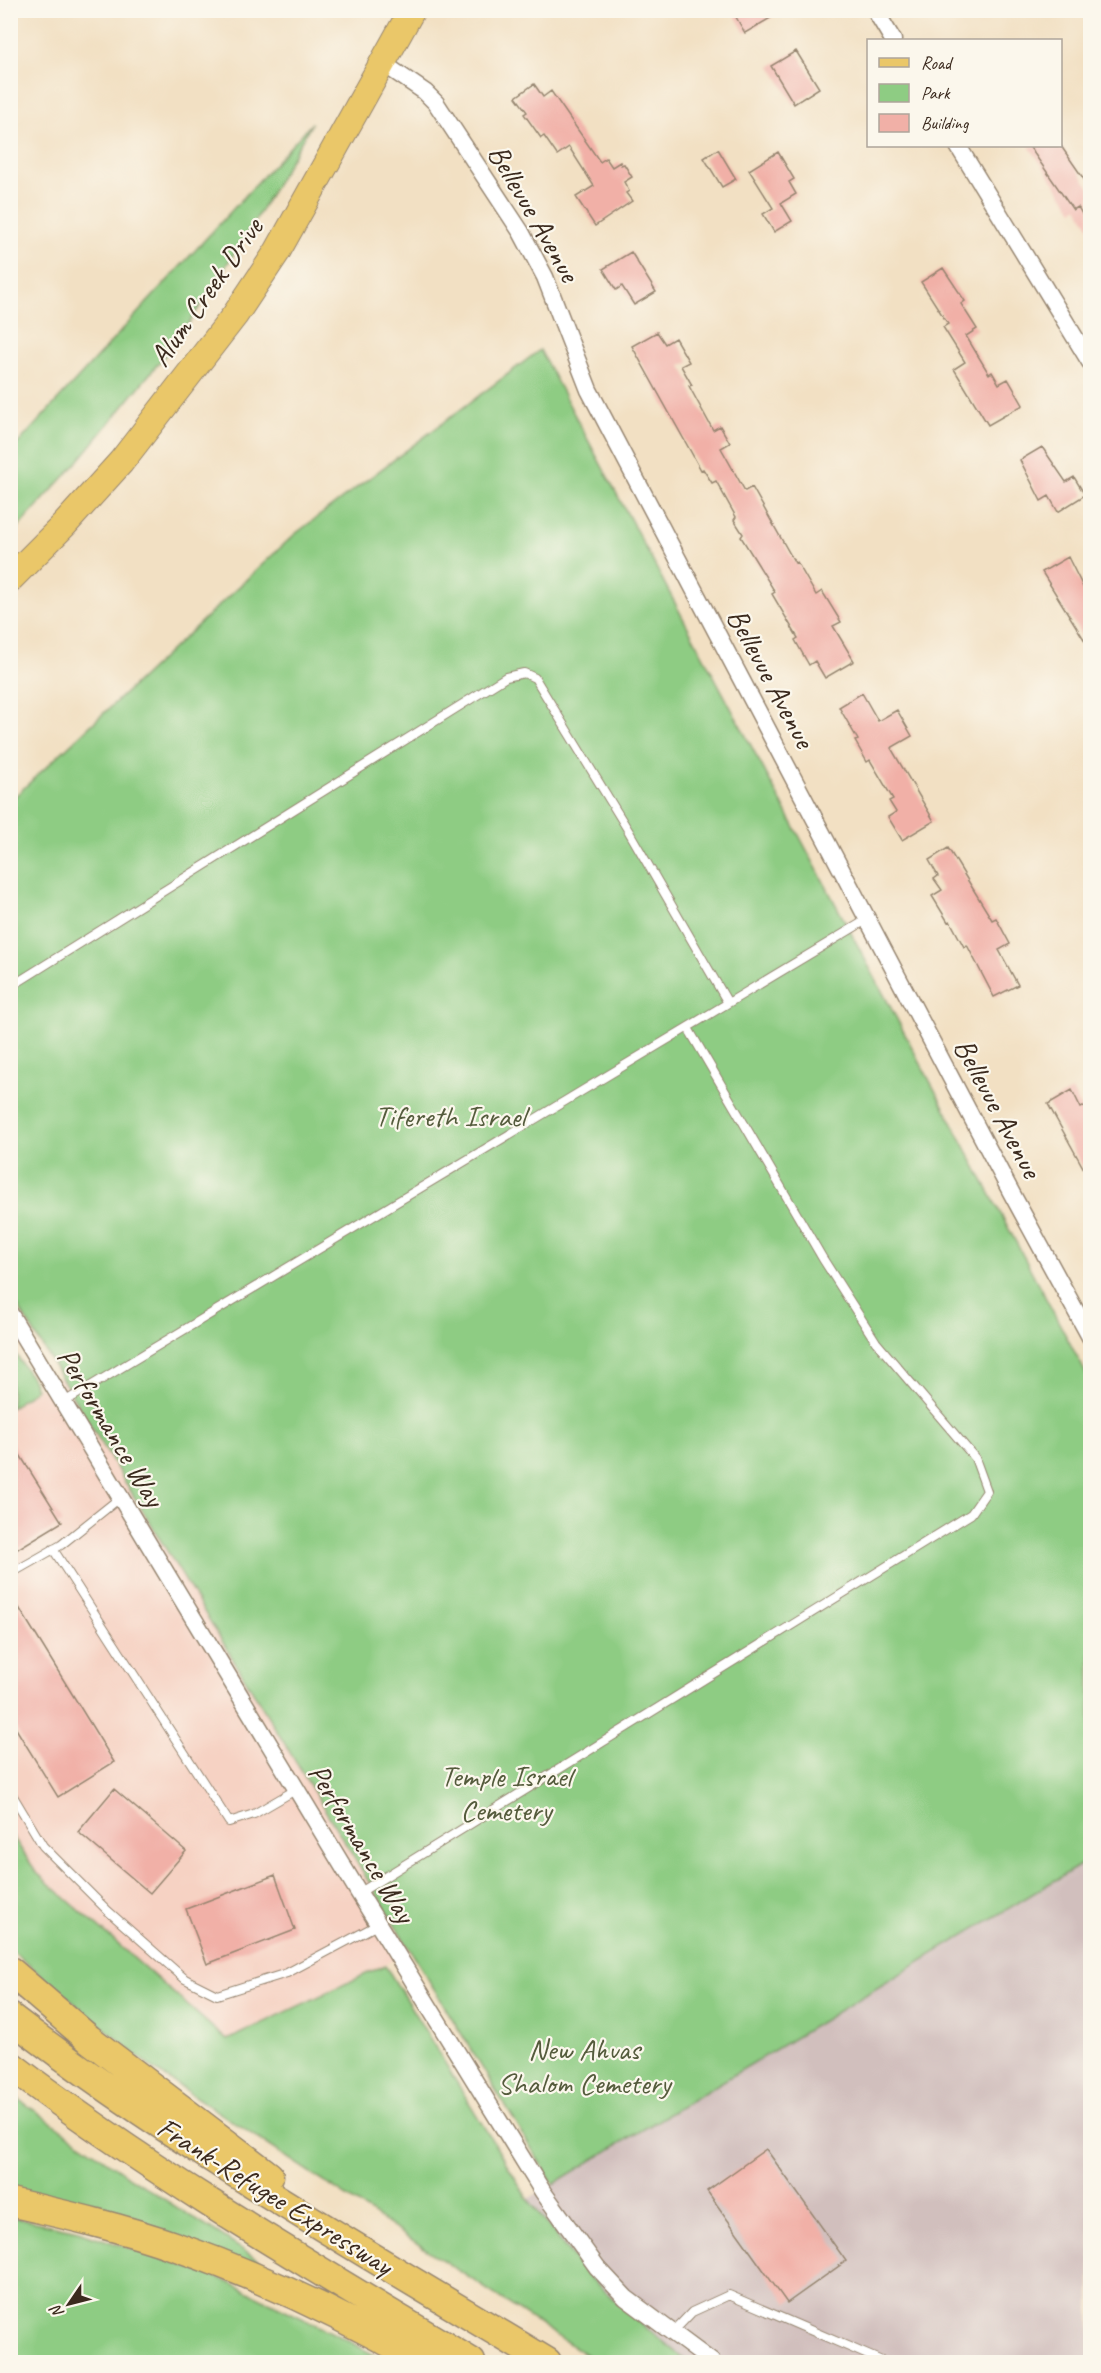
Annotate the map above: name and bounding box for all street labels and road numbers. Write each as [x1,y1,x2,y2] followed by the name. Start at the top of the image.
[479,137,590,290] street label: Bellevue Avenue
[141,208,272,374] street label: Alum Creek Drive
[718,602,825,756] street label: Bellevue Avenue
[945,1032,1052,1186] street label: Bellevue Avenue
[49,1341,175,1516] street label: Performance Way
[300,1757,426,1932] street label: Performance Way
[150,2108,402,2285] street label: Frank-Refugee Expressway

